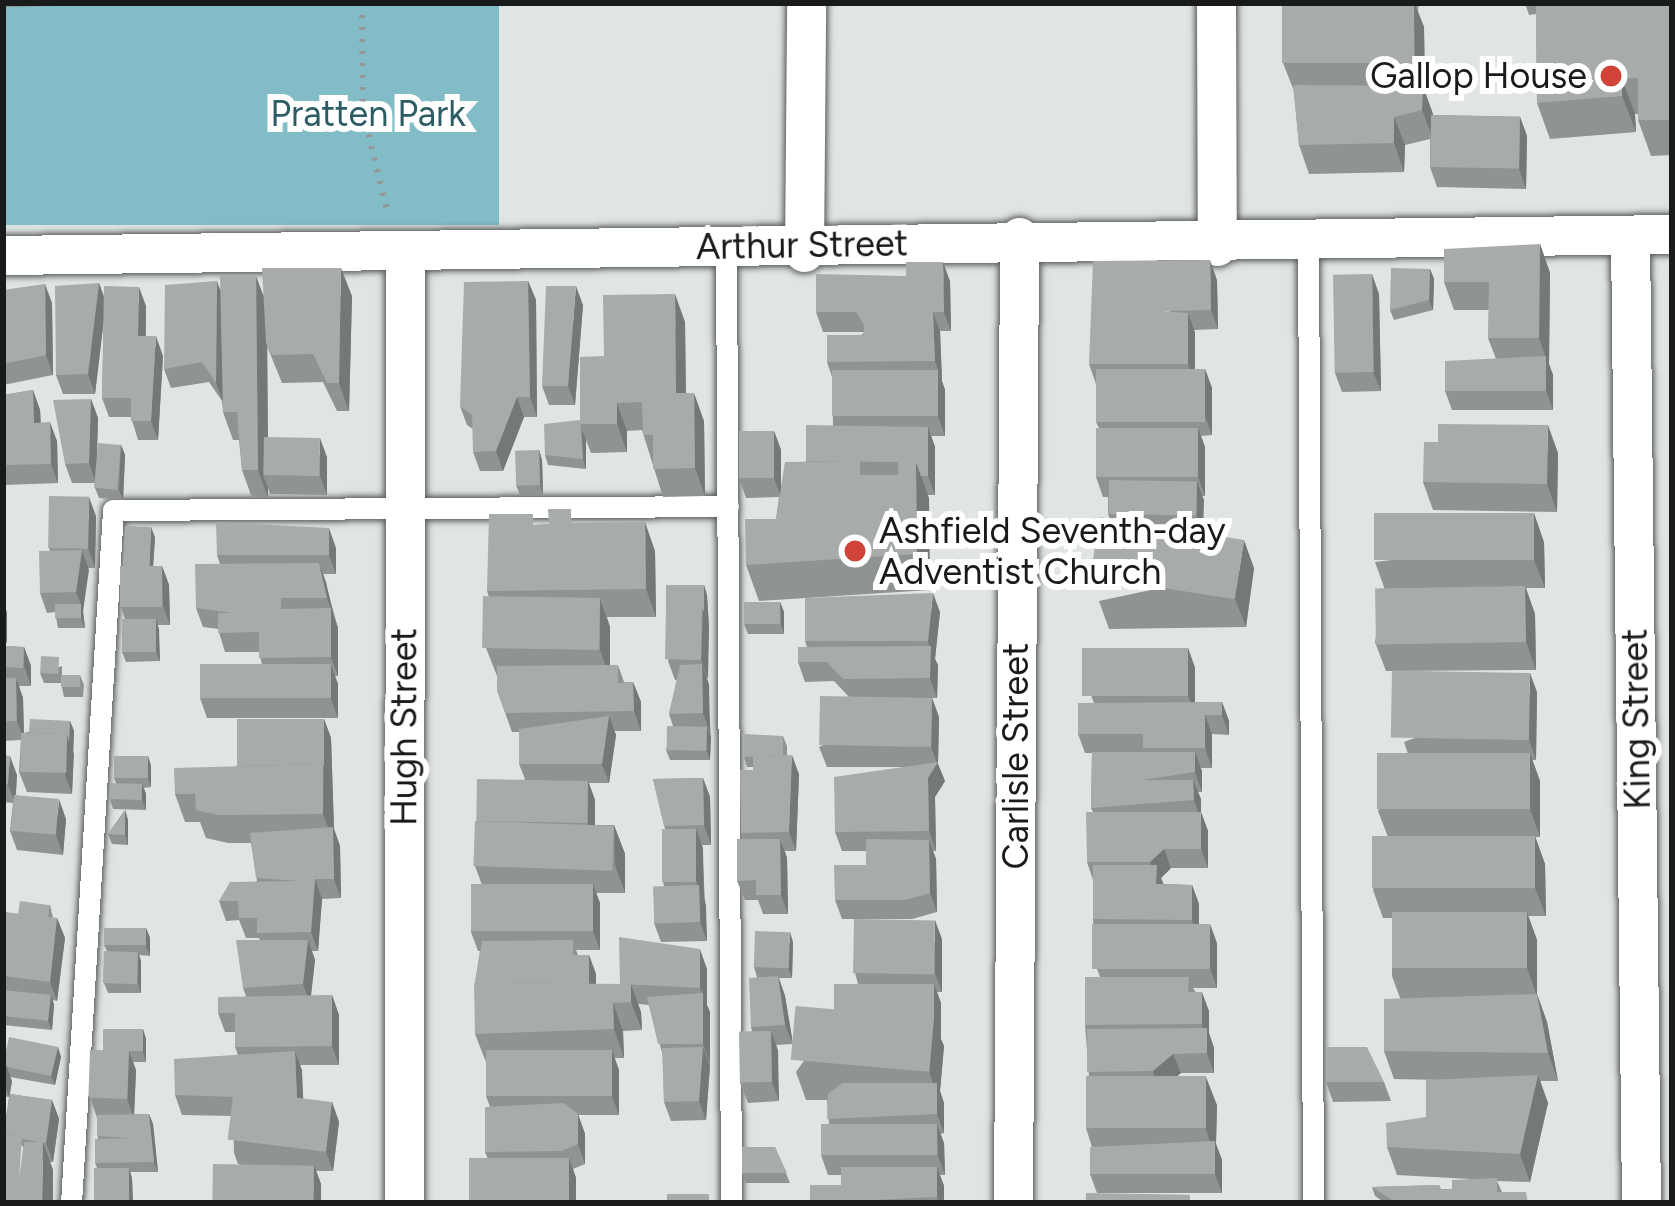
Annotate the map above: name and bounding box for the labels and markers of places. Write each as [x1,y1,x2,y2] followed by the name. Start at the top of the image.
[1370,54,1587,98] place label: Gallop House
[1598,63,1624,89] marker: Gallop House
[879,508,1226,593] place label: Ashfield Seventh-day Adventist Church
[842,538,868,564] marker: Ashfield Seventh-day Adventist Church

